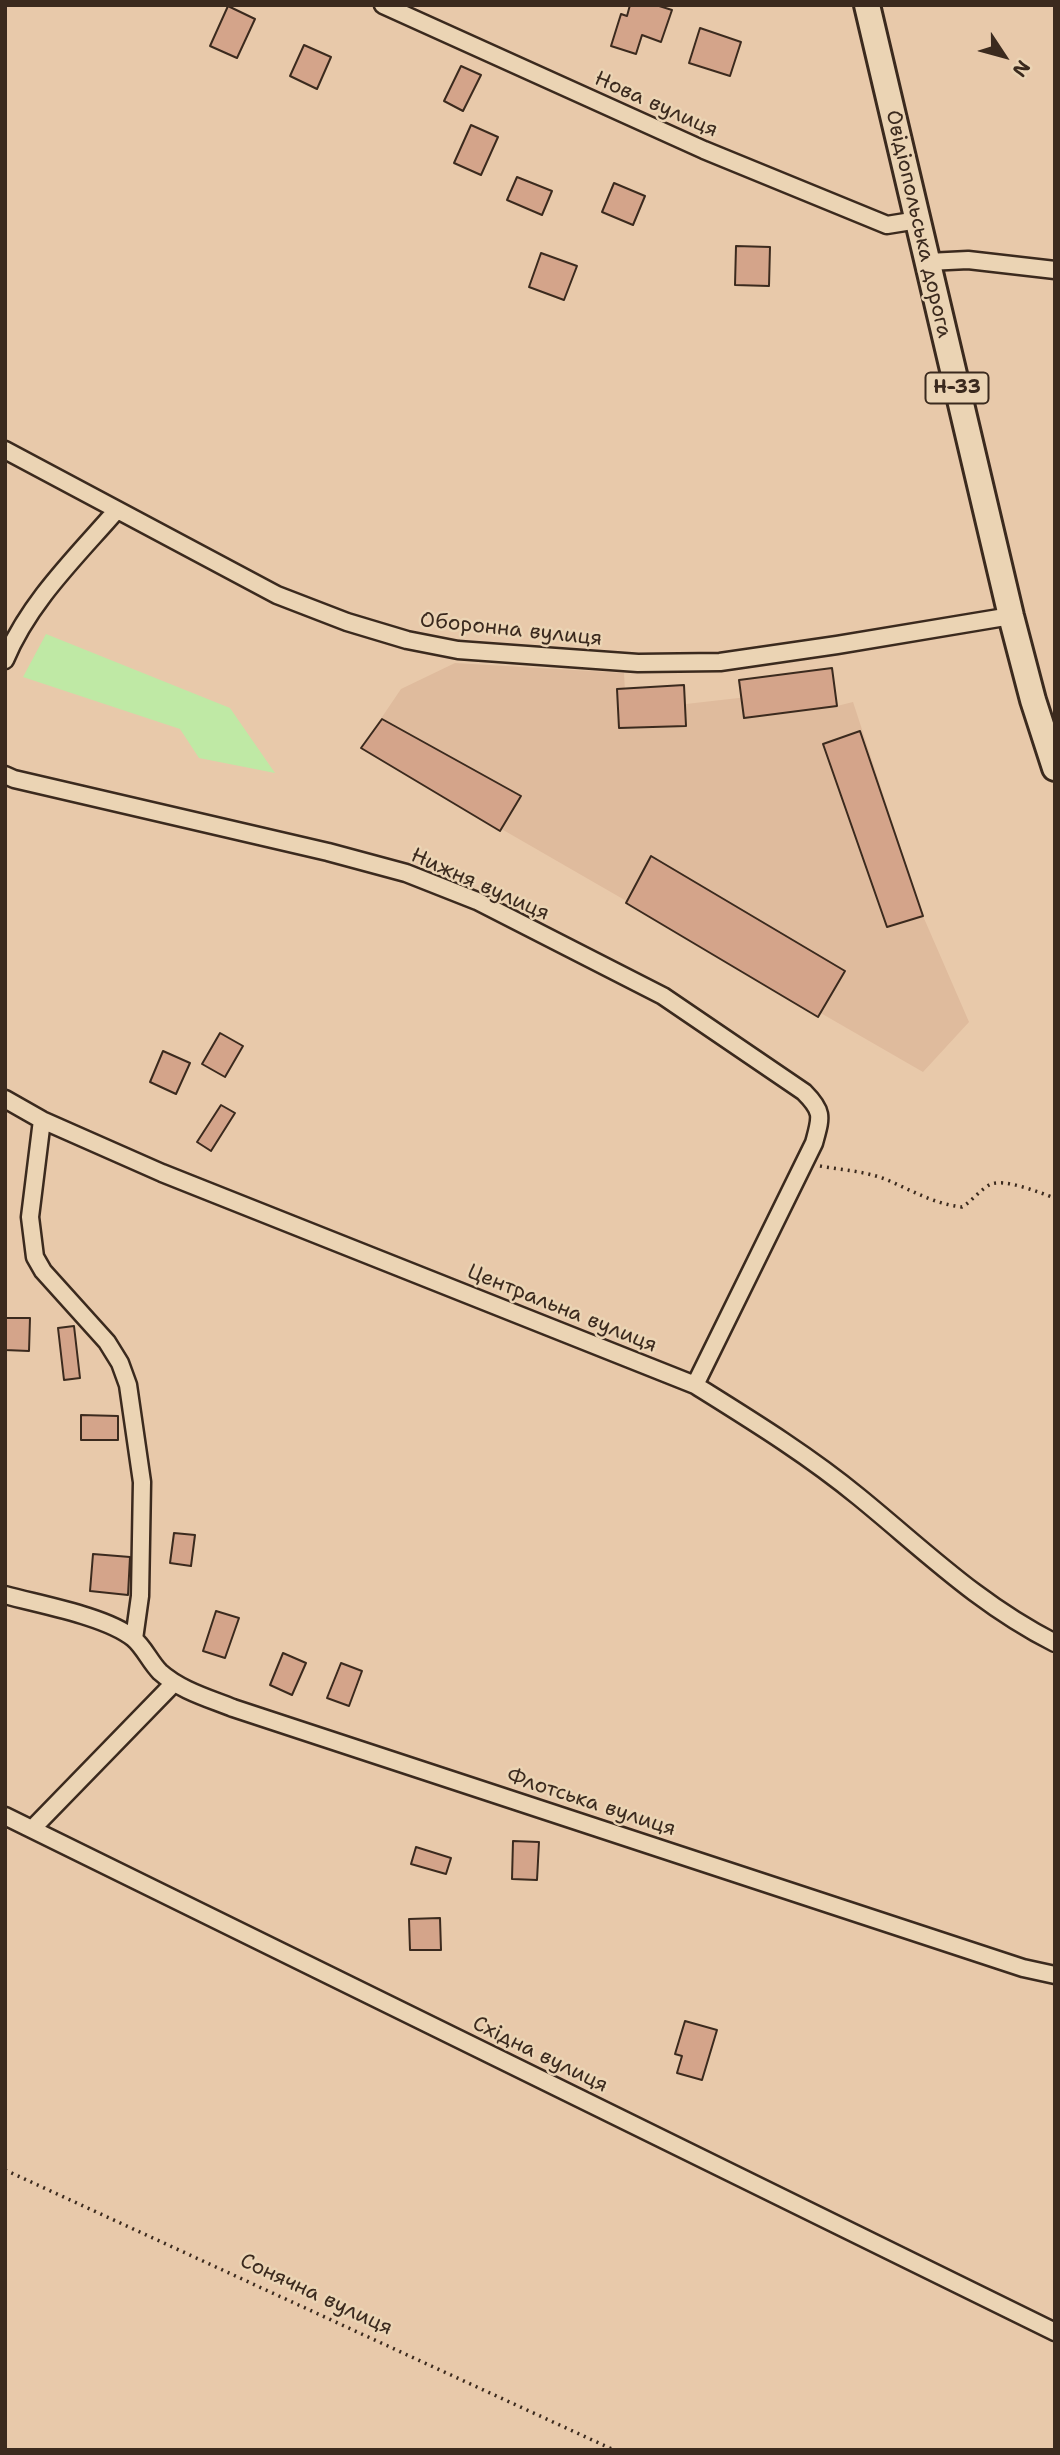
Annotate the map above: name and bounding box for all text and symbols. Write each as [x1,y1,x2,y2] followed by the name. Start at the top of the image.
[969,21,1039,91] north arrow
[1007,55,1036,82] text: N
[590,67,722,143] street label: Нова вулиця
[880,108,956,340] street label: Овідіопольська дорога
[926,372,988,404] road number: Н-33
[419,608,603,652] street label: Оборонна вулиця
[407,843,553,927] street label: Нижня вулиця
[463,1259,661,1359] street label: Центральна вулиця
[503,1764,679,1842] street label: Флотська вулиця
[468,2011,612,2099] street label: Східна вулиця
[236,2249,396,2341] street label: Сонячна вулиця

